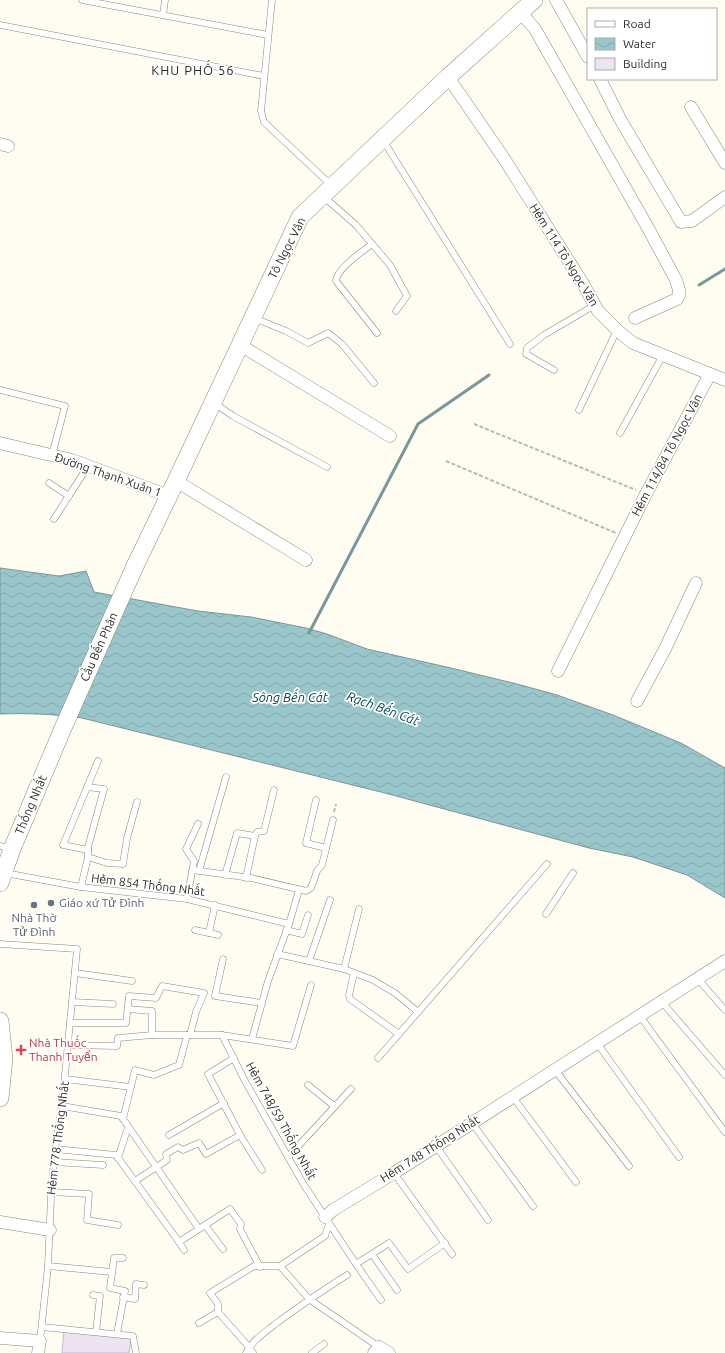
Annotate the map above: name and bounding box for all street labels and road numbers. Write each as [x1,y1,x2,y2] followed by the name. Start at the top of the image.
[527,201,601,309] street label: Hẻm 114 Tô Ngọc Vân
[266,215,308,281] street label: Tô Ngọc Vân
[629,392,705,518] street label: Hẻm 114/84 Tô Ngọc Vân
[53,450,163,500] street label: Đường Thạnh Xuân 1
[77,610,120,683] street label: Cầu Bến Phân
[11,772,49,837] street label: Thống Nhất
[90,870,206,898] street label: Hẻm 854 Thống Nhất
[244,1059,320,1182] street label: Hẻm 748/59 Thống Nhất
[43,1080,71,1196] street label: Hẻm 778 Thống Nhất
[377,1112,482,1184] street label: Hẻm 748 Thống Nhất

